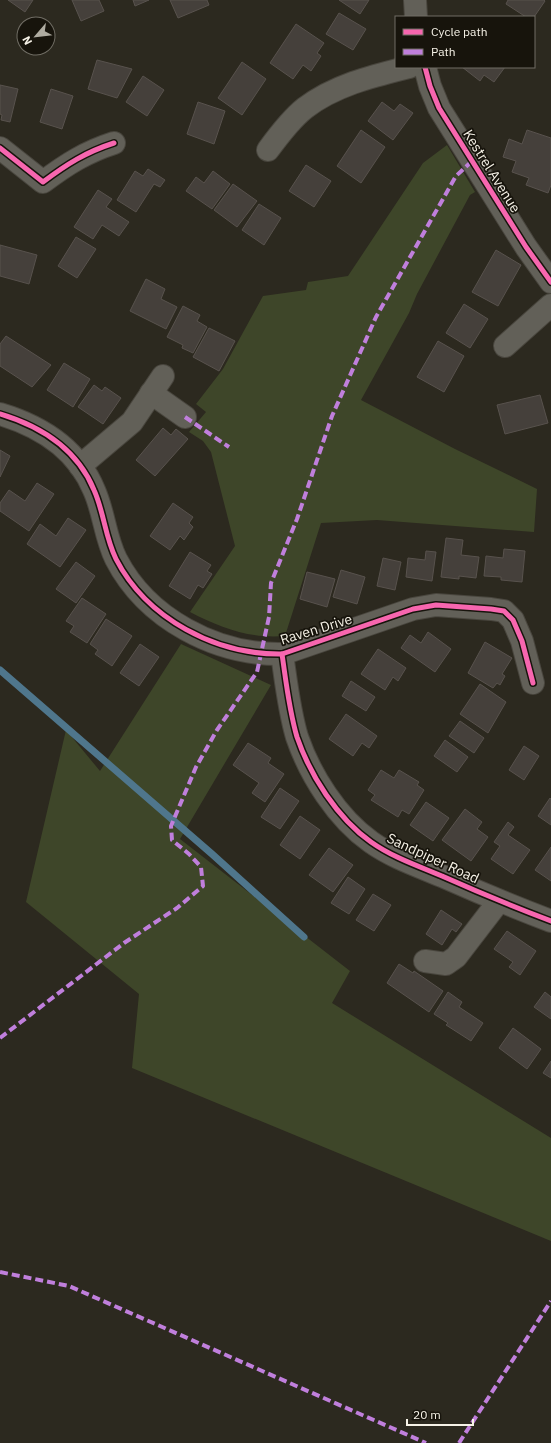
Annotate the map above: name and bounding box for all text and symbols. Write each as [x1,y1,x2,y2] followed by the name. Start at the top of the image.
[16,16,56,56] north arrow
[395,16,535,68] legend
[431,24,488,39] text: Cycle path
[19,34,35,47] text: N
[431,44,456,59] text: Path
[459,126,525,216] street label: Kestrel Avenue
[278,609,354,648] street label: Raven Drive
[384,829,482,887] street label: Sandpiper Road
[407,1401,473,1427] scale bar
[413,1407,441,1422] text: 20 m

